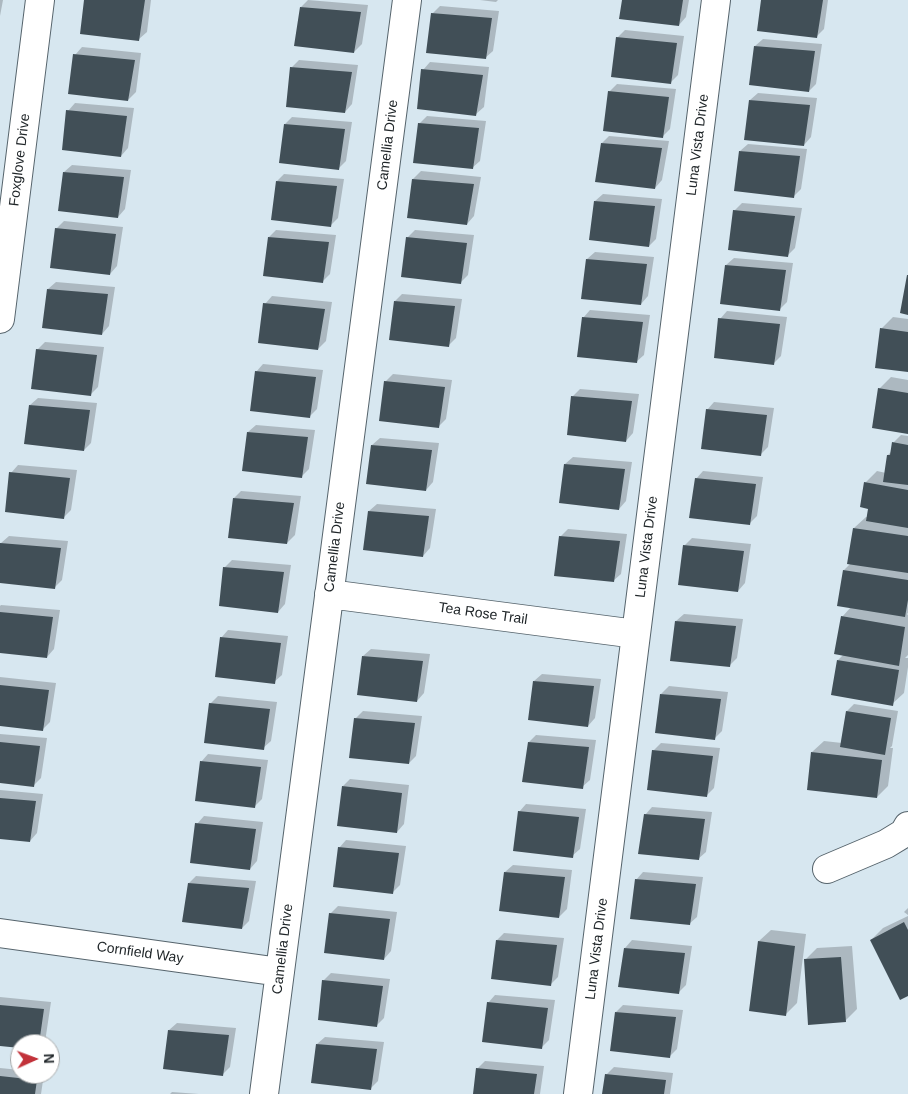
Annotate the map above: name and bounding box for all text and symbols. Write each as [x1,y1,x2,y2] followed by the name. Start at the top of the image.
[683,93,713,197] street label: Luna Vista Drive
[374,99,402,191] street label: Camellia Drive
[6,113,34,207] street label: Foxglove Drive
[632,495,662,599] street label: Luna Vista Drive
[321,501,349,593] street label: Camellia Drive
[437,599,529,629] street label: Tea Rose Trail
[582,897,612,1001] street label: Luna Vista Drive
[269,903,297,995] street label: Camellia Drive
[96,939,184,967] street label: Cornfield Way
[10,1034,60,1084] north arrow
[41,1053,57,1064] text: N

